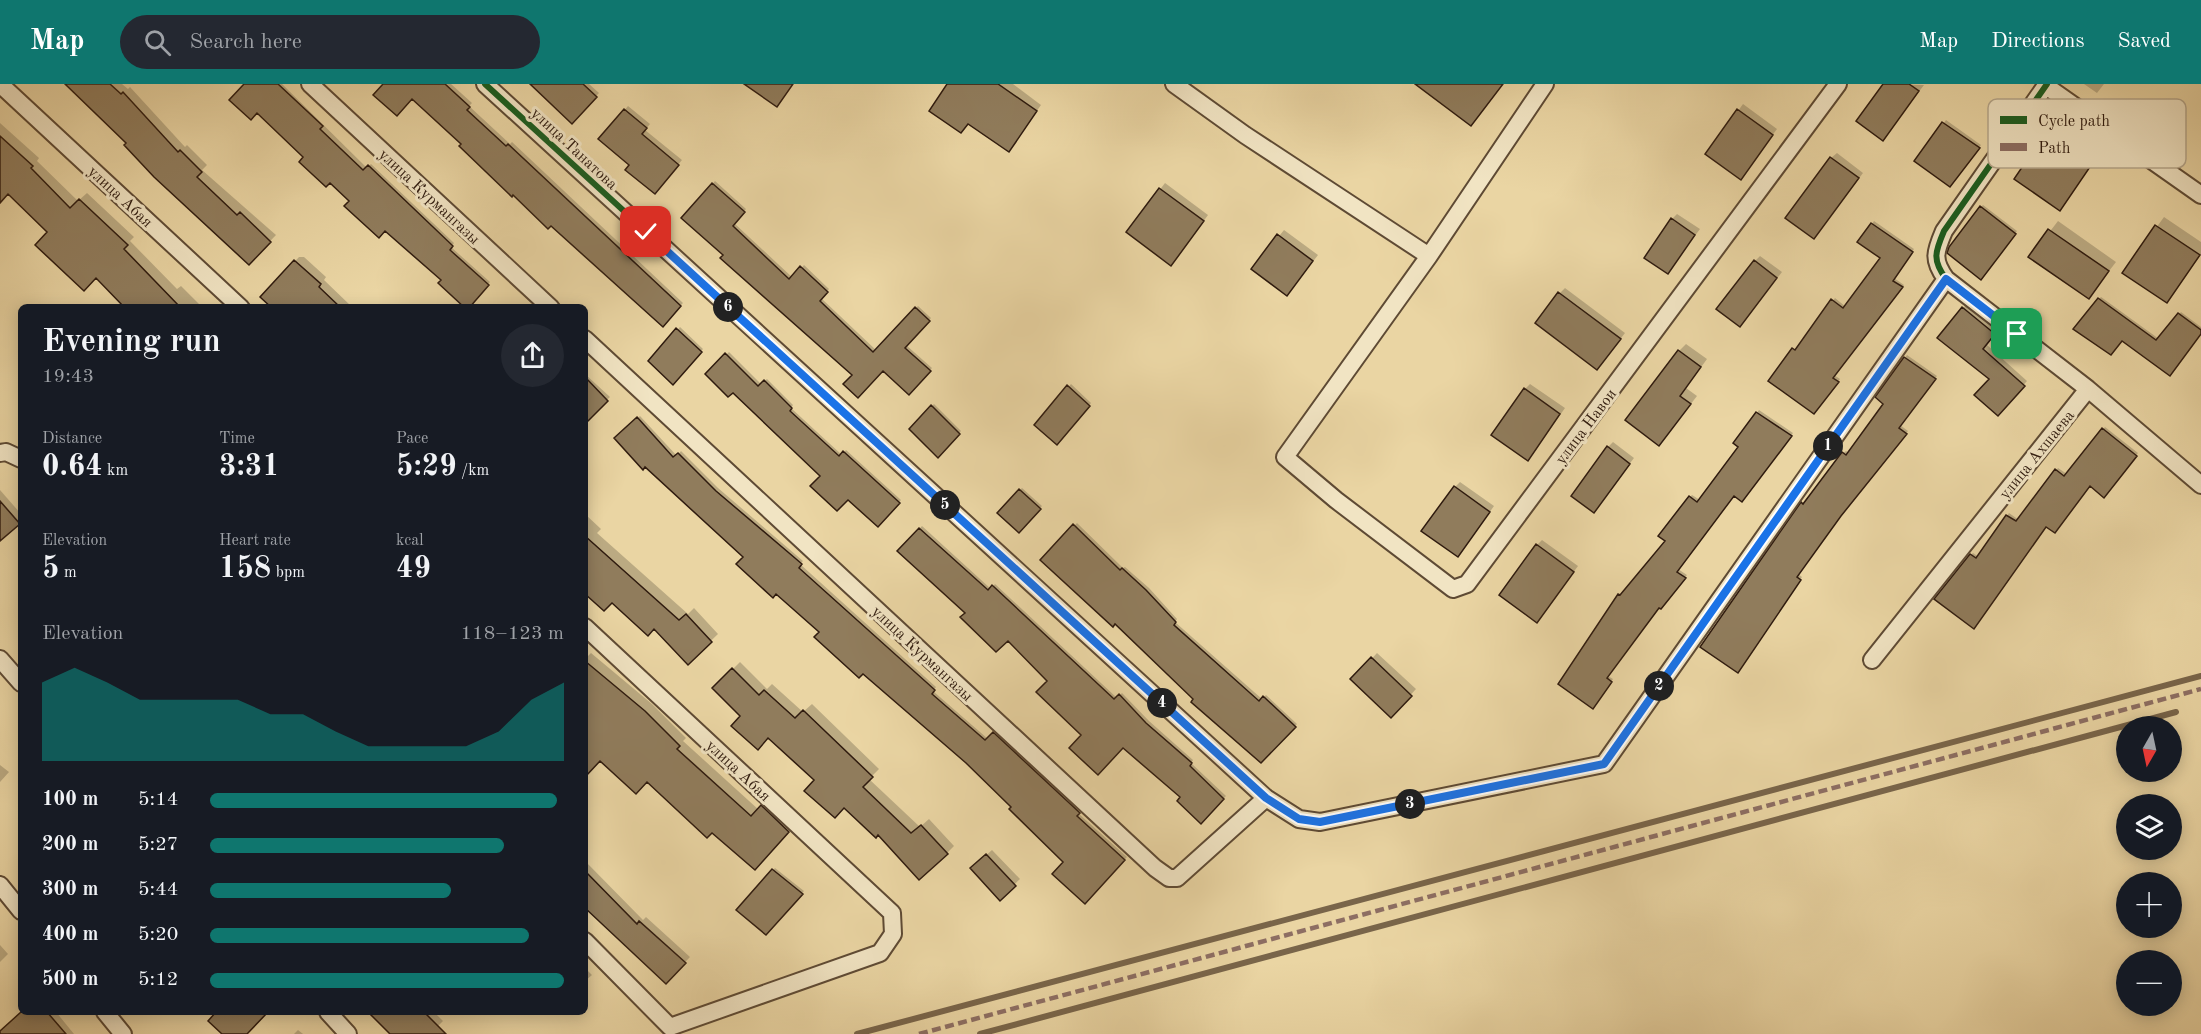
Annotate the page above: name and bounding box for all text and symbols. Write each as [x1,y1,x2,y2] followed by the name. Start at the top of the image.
[120,15,540,69] search box
[141,26,174,59] icon: search
[30,28,84,56] text: Map
[189,31,302,53] text: Search here
[1919,31,1958,52] text: Map
[1991,31,2085,52] text: Directions
[2118,31,2171,52] text: Saved
[1988,99,2186,168] legend
[527,106,620,193] street label: улица Танатова
[2038,114,2110,130] text: Cycle path
[2038,141,2071,157] text: Path
[375,147,482,248] street label: улица Курмангазы
[84,164,155,231] street label: улица Абая
[620,206,671,257] pin
[629,215,662,248] icon: check
[713,292,743,322] pin: 6
[723,299,733,315] text: 6
[1991,308,2042,359] pin
[2000,317,2033,350] icon: arrive
[501,324,564,387] button: share
[42,326,221,359] text: Evening run
[42,367,94,387] text: 19:43
[1553,386,1620,468] street label: улица Навои
[1997,408,2078,503] street label: улица Ахшаева
[42,431,102,447] text: Distance
[219,431,255,447] text: Time
[396,431,428,447] text: Pace
[1813,431,1843,461] pin: 1
[1823,438,1833,454] text: 1
[42,452,103,482] text: 0.64
[219,452,280,482] text: 3:31
[396,452,457,482] text: 5:29
[103,463,128,479] text: km
[457,463,489,479] text: /km
[930,490,960,520] pin: 5
[940,497,950,513] text: 5
[42,533,107,549] text: Elevation
[219,533,291,549] text: Heart rate
[396,533,424,549] text: kcal
[42,554,59,584] text: 5
[219,554,271,584] text: 158
[396,554,431,584] text: 49
[59,565,77,581] text: m
[271,565,305,581] text: bpm
[868,604,975,705] street label: улица Курмангазы
[42,624,123,644] text: Elevation
[461,624,564,644] text: 118–123 m
[1644,671,1674,701] pin: 2
[1654,678,1664,694] text: 2
[1147,688,1177,718] pin: 4
[1157,695,1167,711] text: 4
[2116,716,2182,782] north arrow
[2116,716,2182,1016] map controls
[702,738,773,805] street label: улица Абая
[1395,789,1425,819] pin: 3
[42,790,98,810] text: 100 m
[138,790,178,810] text: 5:14
[2116,794,2182,860] button: layers
[1405,796,1415,812] text: 3
[42,835,98,855] text: 200 m
[138,835,178,855] text: 5:27
[2116,872,2182,938] button: +
[42,880,98,900] text: 300 m
[138,880,178,900] text: 5:44
[42,925,98,945] text: 400 m
[138,925,178,945] text: 5:20
[2116,950,2182,1016] button: −
[42,970,98,990] text: 500 m
[138,970,178,990] text: 5:12

